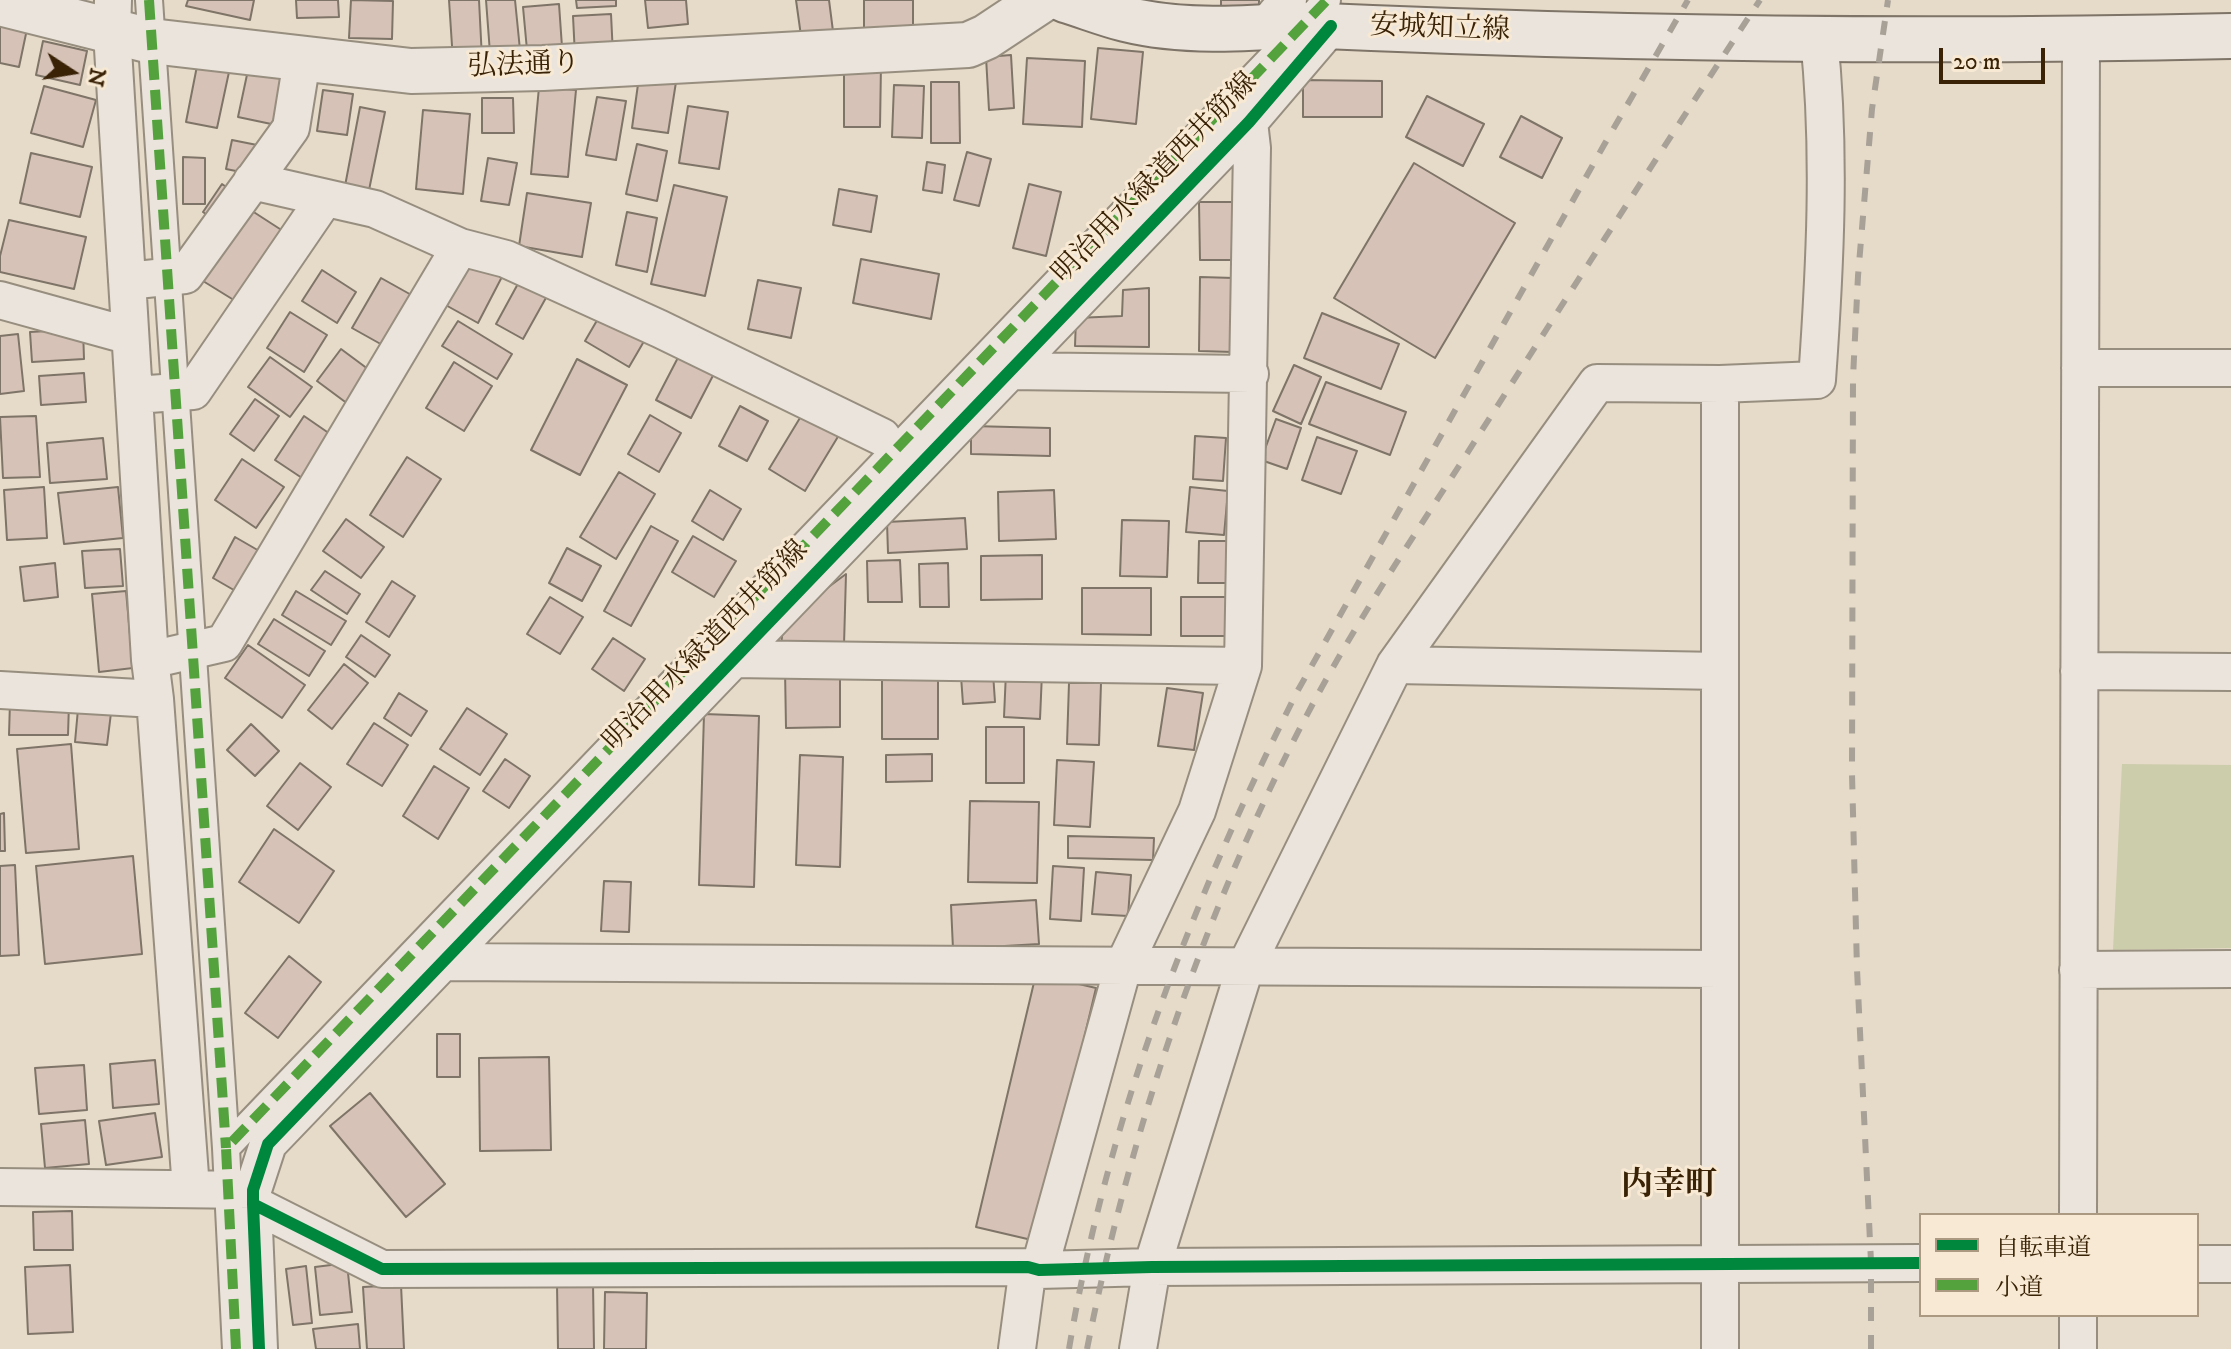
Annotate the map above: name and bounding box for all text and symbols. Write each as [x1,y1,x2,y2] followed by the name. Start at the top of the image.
[1369,11,1511,49] street label: 安城知立線
[32,32,112,112] north arrow
[1943,32,2049,82] scale bar
[1953,47,2001,77] text: 20 m
[467,48,581,86] street label: 弘法通り
[81,65,111,89] text: N
[1047,67,1265,291] street label: 明治用水緑道西井筋線
[598,535,816,759] street label: 明治用水緑道西井筋線
[1621,1168,1717,1206] district label: 内幸町
[1919,1213,2199,1317] legend
[1995,1233,2091,1263] text: 自転車道
[1995,1273,2043,1303] text: 小道

